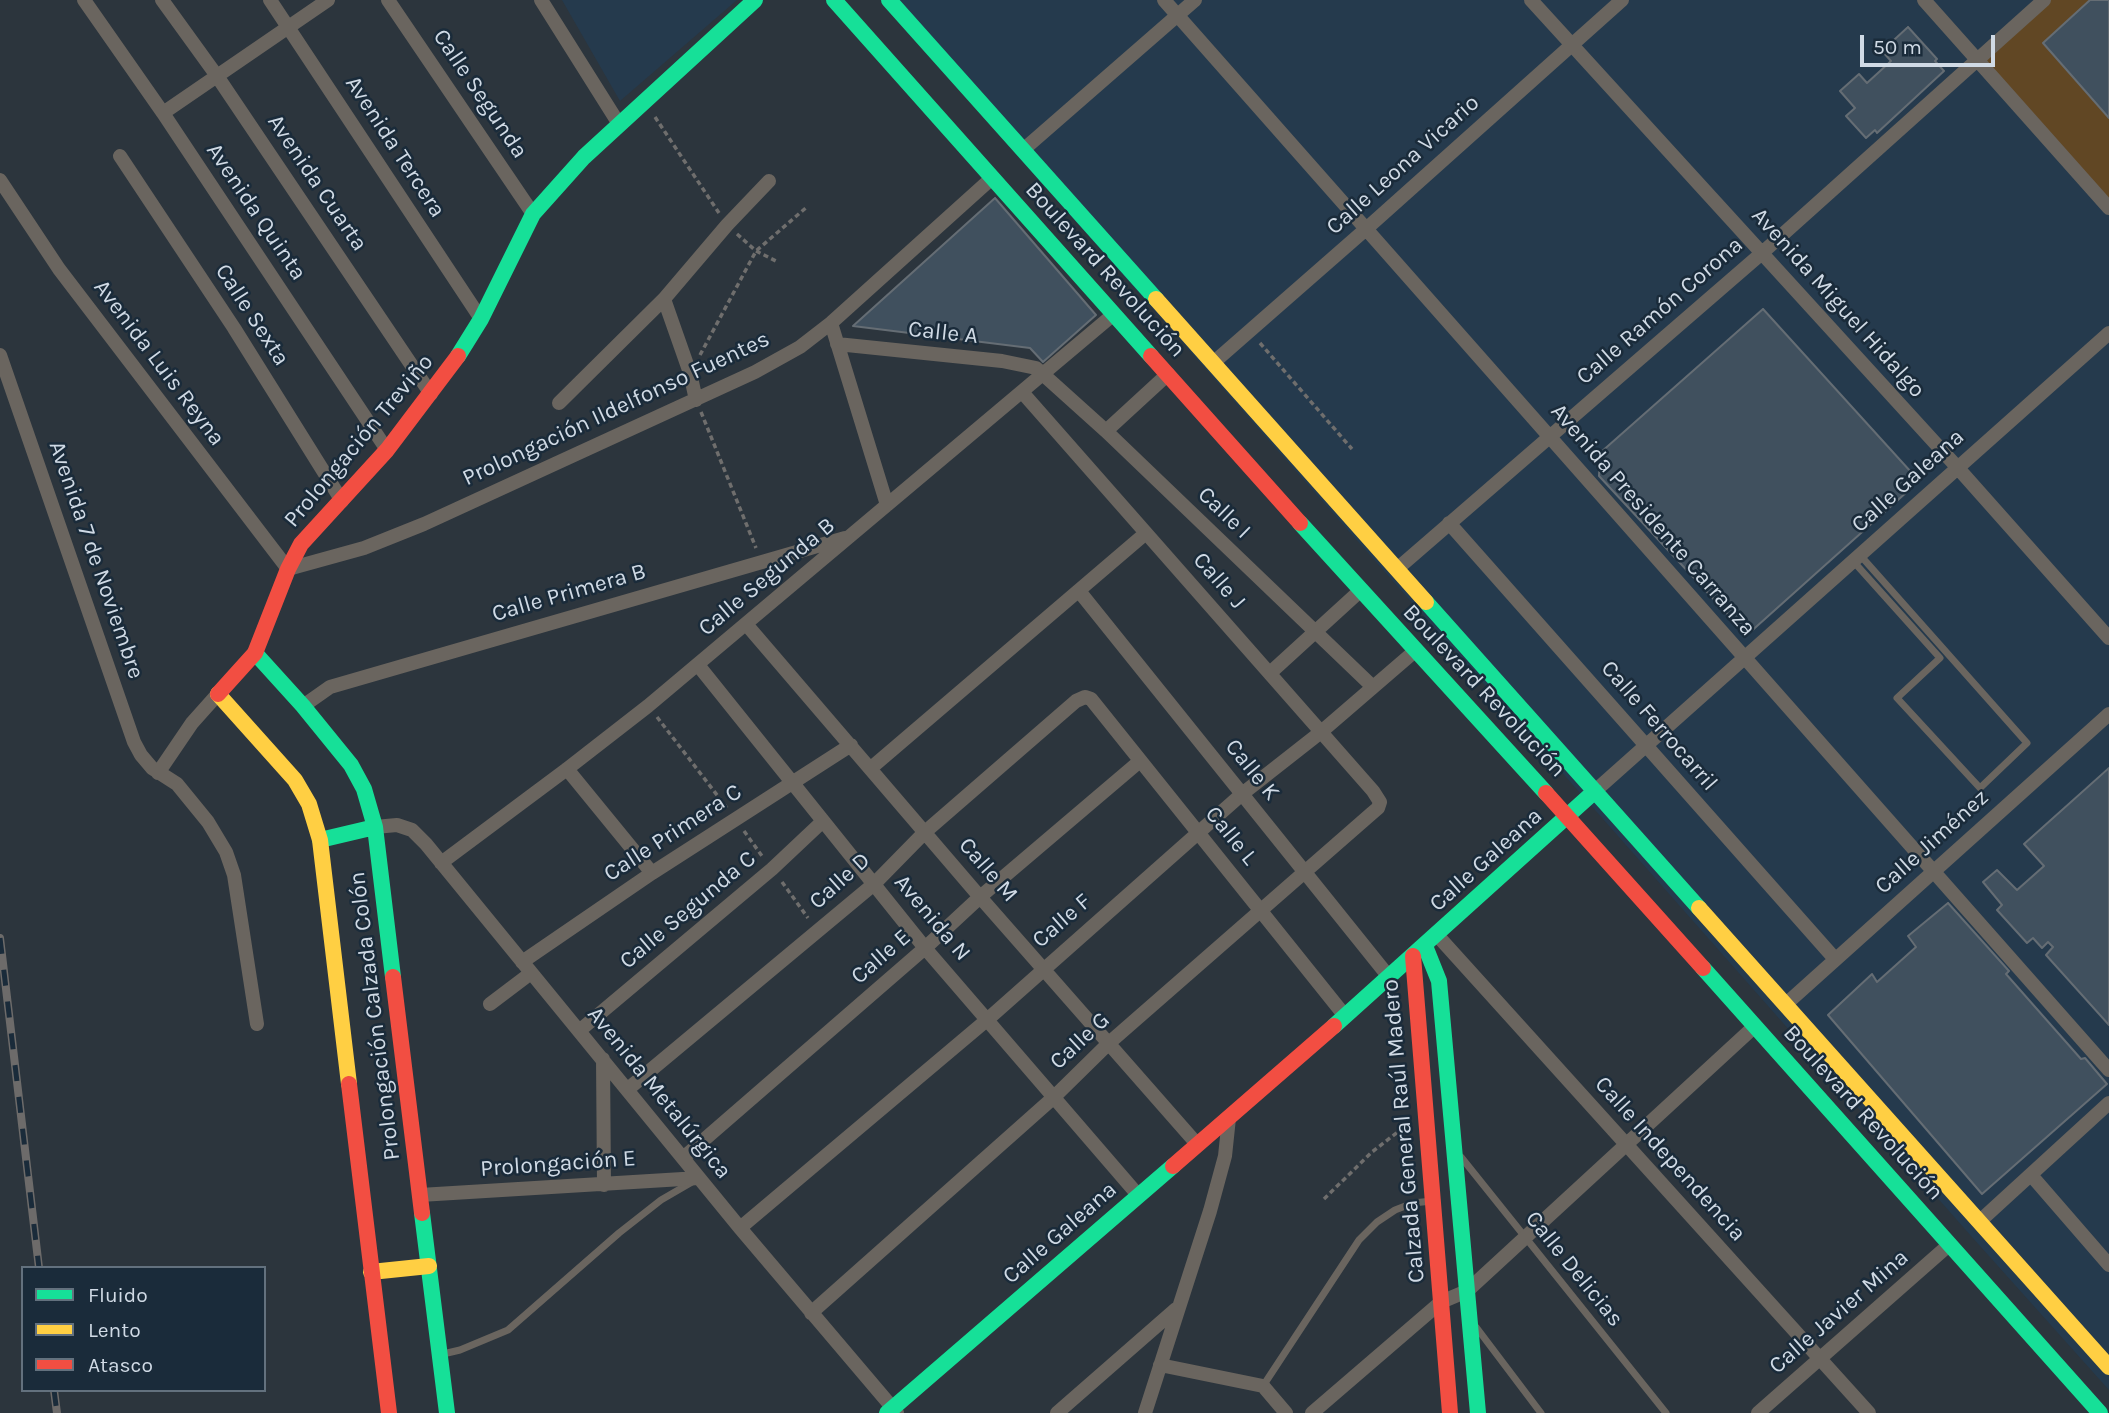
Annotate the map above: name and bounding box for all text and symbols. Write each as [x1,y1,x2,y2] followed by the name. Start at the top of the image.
[1864,21,1999,65] scale bar
[427,24,533,164] street label: Calle Segunda
[1873,35,1922,59] text: 50 m
[339,71,451,223] street label: Avenida Tercera
[1321,89,1485,241] street label: Calle Leona Vicario
[261,109,373,257] street label: Avenida Cuarta
[200,138,312,286] street label: Avenida Quinta
[1019,177,1191,363] street label: Boulevard Revolución
[1745,202,1931,404] street label: Avenida Miguel Hidalgo
[1571,231,1749,391] street label: Calle Ramón Corona
[209,259,295,371] street label: Calle Sexta
[88,275,230,451] street label: Avenida Luis Reyna
[907,316,979,350] street label: Calle A
[458,326,774,492] street label: Prolongación Ildelfonso Fuentes
[278,349,440,533] street label: Prolongación Treviño
[1544,398,1762,642] street label: Avenida Presidente Carranza
[1846,423,1970,539] street label: Calle Galeana
[42,438,150,682] street label: Avenida 7 de Noviembre
[1192,481,1256,545] street label: Calle I
[693,512,841,642] street label: Calle Segunda B
[1187,547,1251,615] street label: Calle J
[489,558,649,628] street label: Calle Primera B
[1397,599,1571,783] street label: Boulevard Revolución
[1595,655,1723,797] street label: Calle Ferrocarril
[1219,734,1285,806] street label: Calle K
[599,778,747,888] street label: Calle Primera C
[1870,784,1994,900] street label: Calle Jiménez
[1199,801,1263,871] street label: Calle L
[1424,802,1548,918] street label: Calle Galeana
[953,832,1023,908] street label: Calle M
[614,845,762,975] street label: Calle Segunda C
[804,847,876,915] street label: Calle D
[888,869,976,967] street label: Avenida N
[344,870,406,1162] street label: Prolongación Calzada Colón
[1027,888,1097,954] street label: Calle F
[846,924,916,990] street label: Calle E
[1377,978,1431,1284] street label: Calzada General Raúl Madero
[581,1001,737,1185] street label: Avenida Metalúrgica
[1044,1006,1116,1076] street label: Calle G
[1777,1020,1949,1206] street label: Boulevard Revolución
[1589,1071,1751,1247] street label: Calle Independencia
[479,1145,637,1183] street label: Prolongación E
[997,1176,1123,1290] street label: Calle Galeana
[1519,1206,1629,1332] street label: Calle Delicias
[1764,1244,1914,1380] street label: Calle Javier Mina
[21,1266,266,1392] legend
[88,1283,148,1307] text: Fluido
[88,1318,141,1342] text: Lento
[88,1353,153,1377] text: Atasco

